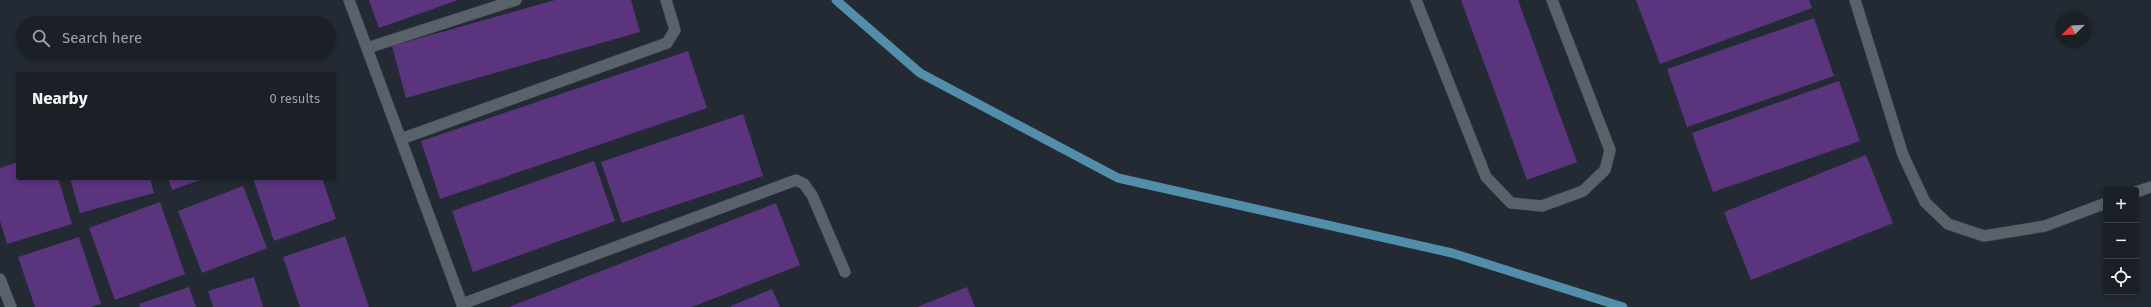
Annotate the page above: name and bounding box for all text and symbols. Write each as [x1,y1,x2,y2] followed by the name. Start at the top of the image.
[2055,12,2091,48] north arrow
[16,16,336,60] search box
[30,27,52,49] icon: search
[62,29,142,47] text: Search here
[32,88,87,109] text: Nearby
[269,91,320,106] text: 0 results
[2103,187,2139,295] map controls
[2103,187,2139,223] button: +
[2103,223,2139,259] button: −
[2103,259,2139,295] button: locate

